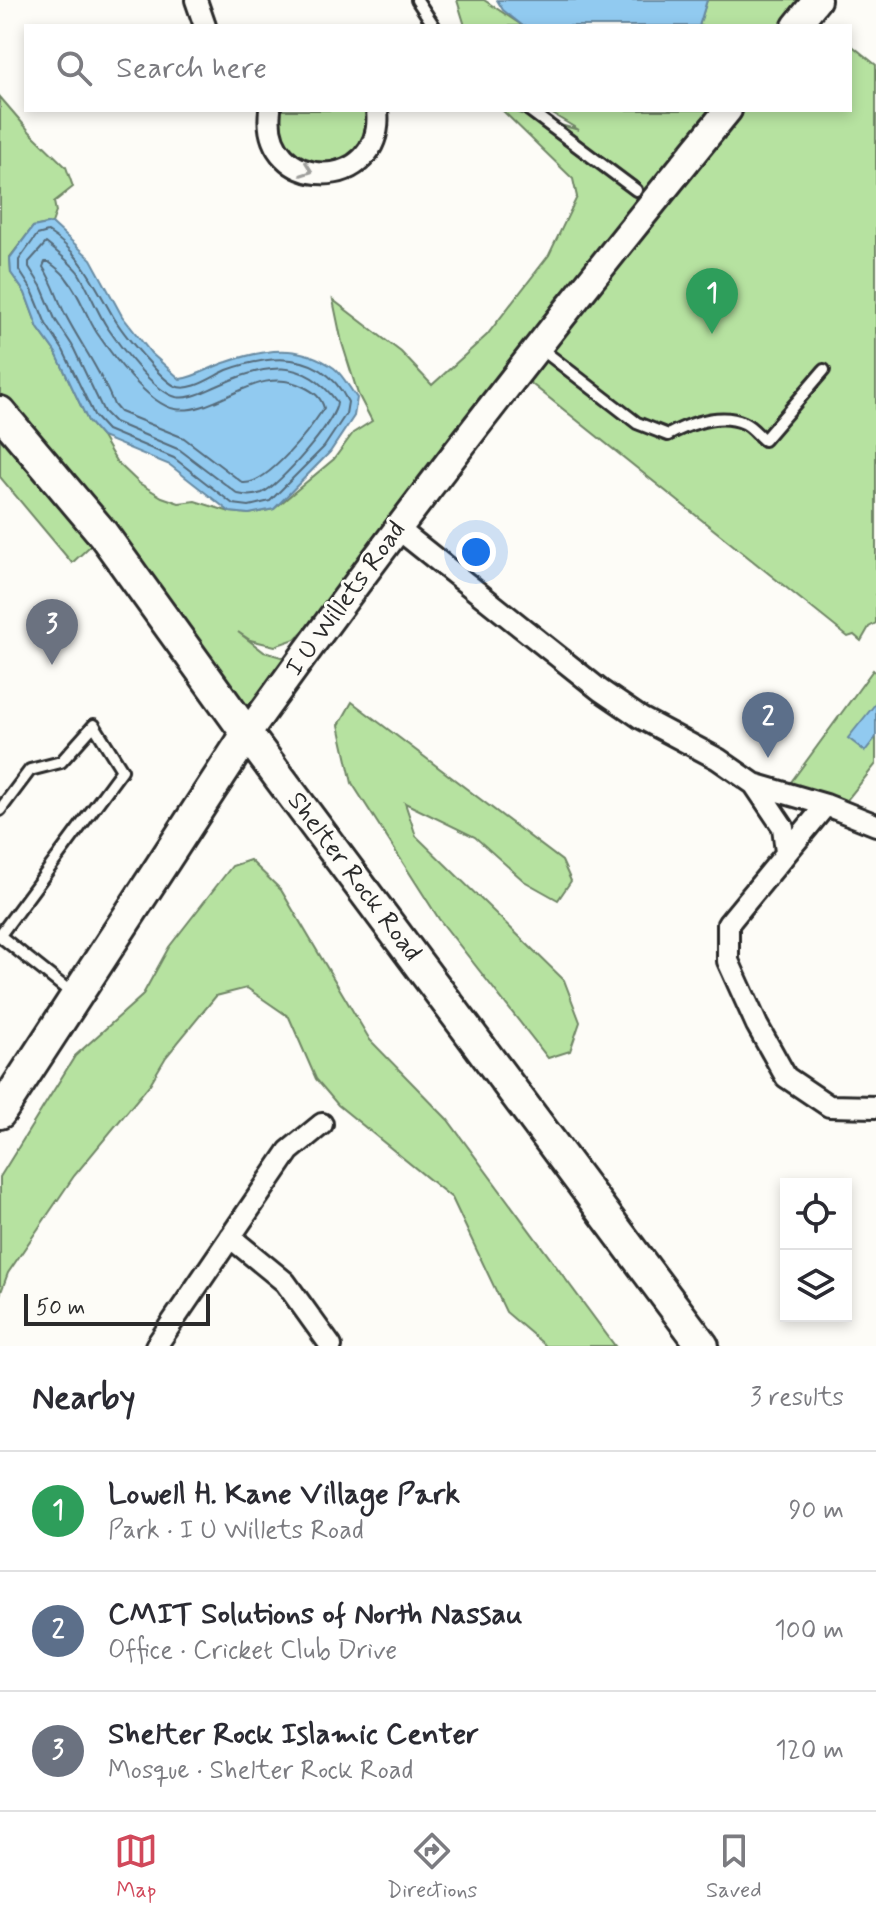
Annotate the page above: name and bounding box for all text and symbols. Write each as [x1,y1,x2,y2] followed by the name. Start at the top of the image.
[24,24,852,112] search box
[52,46,96,90] icon: search
[116,49,267,88] text: Search here
[299,160,313,176] one-way arrow
[686,268,738,334] pin: 1
[278,515,414,683] street label: I U Willets Road
[456,532,496,572] your location
[26,599,78,665] pin: 3
[742,692,794,758] pin: 2
[279,785,429,969] street label: Shelter Rock Road
[780,1178,852,1322] map controls
[780,1178,852,1250] button: locate
[780,1250,852,1322] button: layers
[24,1290,210,1326] scale bar
[36,1294,85,1322] text: 50 m
[32,1376,136,1421] text: Nearby
[750,1381,844,1415] text: 3 results
[108,1475,460,1514] text: Lowell H. Kane Village Park
[52,1494,64,1528] text: 1
[789,1494,844,1528] text: 90 m
[108,1514,364,1548] text: Park · I U Willets Road
[108,1595,523,1634] text: CMIT Solutions of North Nassau
[52,1614,64,1648] text: 2
[774,1614,844,1648] text: 100 m
[108,1634,397,1668] text: Office · Cricket Club Drive
[108,1715,479,1754] text: Shelter Rock Islamic Center
[52,1734,64,1768] text: 3
[775,1734,844,1768] text: 120 m
[108,1754,413,1788] text: Mosque · Shelter Rock Road
[114,1829,158,1905] tab: Map
[387,1829,477,1905] tab: Directions
[706,1829,762,1905] tab: Saved

